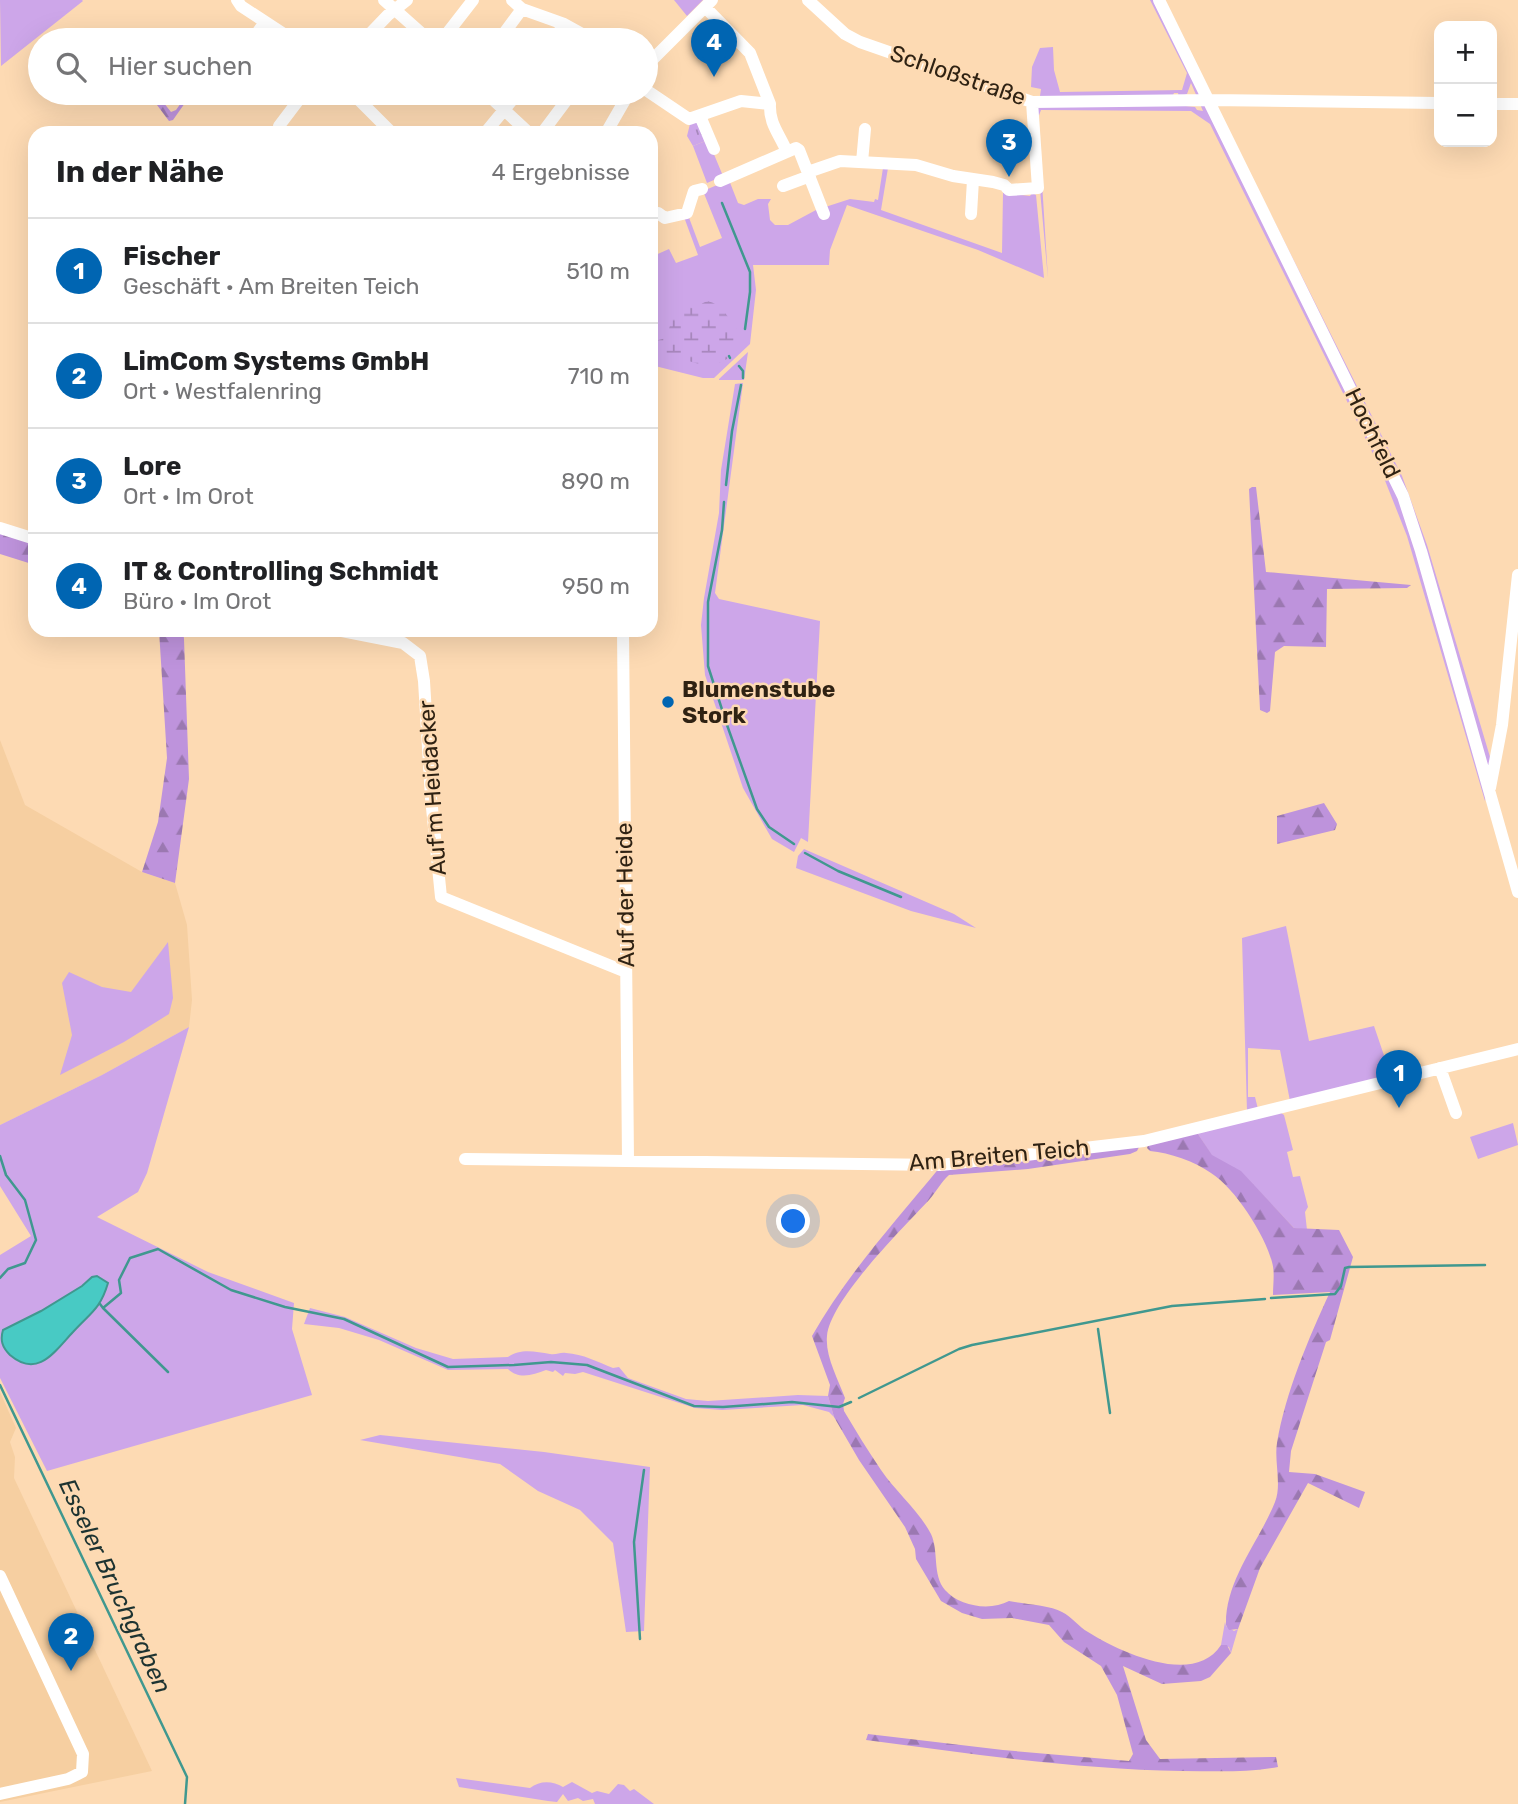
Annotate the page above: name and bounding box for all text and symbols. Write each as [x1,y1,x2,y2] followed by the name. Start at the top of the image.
[691,19,737,77] pin: 4
[1434,21,1497,147] map controls
[1434,21,1497,84] button: +
[28,28,658,105] search box
[886,39,1030,111] street label: Schloßstraße
[52,48,90,86] icon: search
[108,51,253,82] text: Hier suchen
[1434,84,1497,147] button: −
[986,119,1032,177] pin: 3
[56,154,224,190] text: In der Nähe
[492,158,630,186] text: 4 Ergebnisse
[123,241,220,272] text: Fischer
[73,257,85,285] text: 1
[566,257,630,285] text: 510 m
[123,272,420,300] text: Geschäft · Am Breiten Teich
[123,346,429,377] text: LimCom Systems GmbH
[72,362,86,390] text: 2
[568,362,630,390] text: 710 m
[123,377,322,405] text: Ort · Westfalenring
[1339,383,1407,483] street label: Hochfeld
[123,451,181,482] text: Lore
[71,467,87,495] text: 3
[561,467,630,495] text: 890 m
[123,482,254,510] text: Ort · Im Orot
[123,556,438,587] text: IT & Controlling Schmidt
[71,572,87,600] text: 4
[562,572,630,600] text: 950 m
[123,587,271,615] text: Büro · Im Orot
[682,675,835,729] place label: Blumenstube Stork
[660,694,676,710] marker: Blumenstube Stork
[412,699,452,877] street label: Auf'm Heidacker
[610,822,640,968] street label: Auf der Heide
[1376,1050,1422,1108] pin: 1
[908,1133,1090,1177] street label: Am Breiten Teich
[776,1204,810,1238] your location
[53,1474,177,1698] water label: Esseler Bruchgraben
[48,1613,94,1671] pin: 2

